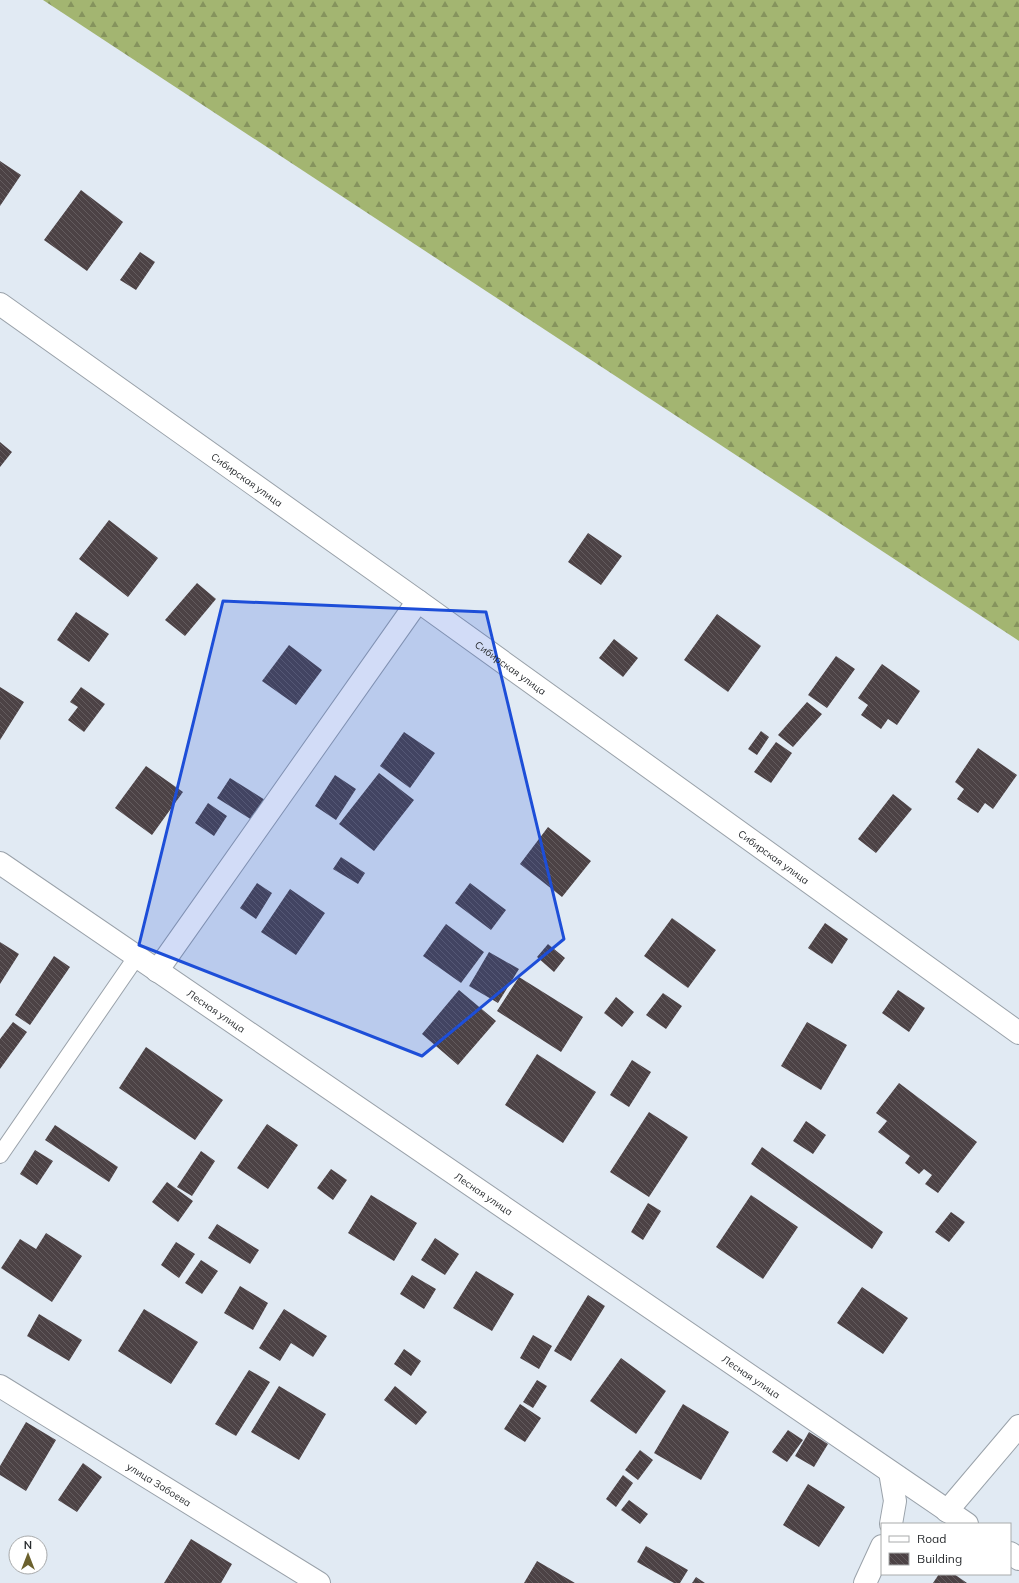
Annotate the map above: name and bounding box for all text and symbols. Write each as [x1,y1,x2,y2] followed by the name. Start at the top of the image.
[209,450,285,509] street label: Сибирская улица
[473,638,549,698] street label: Сибирская улица
[736,827,812,887] street label: Сибирская улица
[185,986,248,1035] street label: Лесная улица
[452,1169,515,1218] street label: Лесная улица
[720,1352,783,1401] street label: Лесная улица
[124,1459,194,1509] street label: улица Забоева
[881,1523,1011,1575] legend
[917,1531,946,1546] text: Road
[8,1535,48,1575] north arrow
[24,1538,32,1552] text: N
[917,1551,962,1566] text: Building

